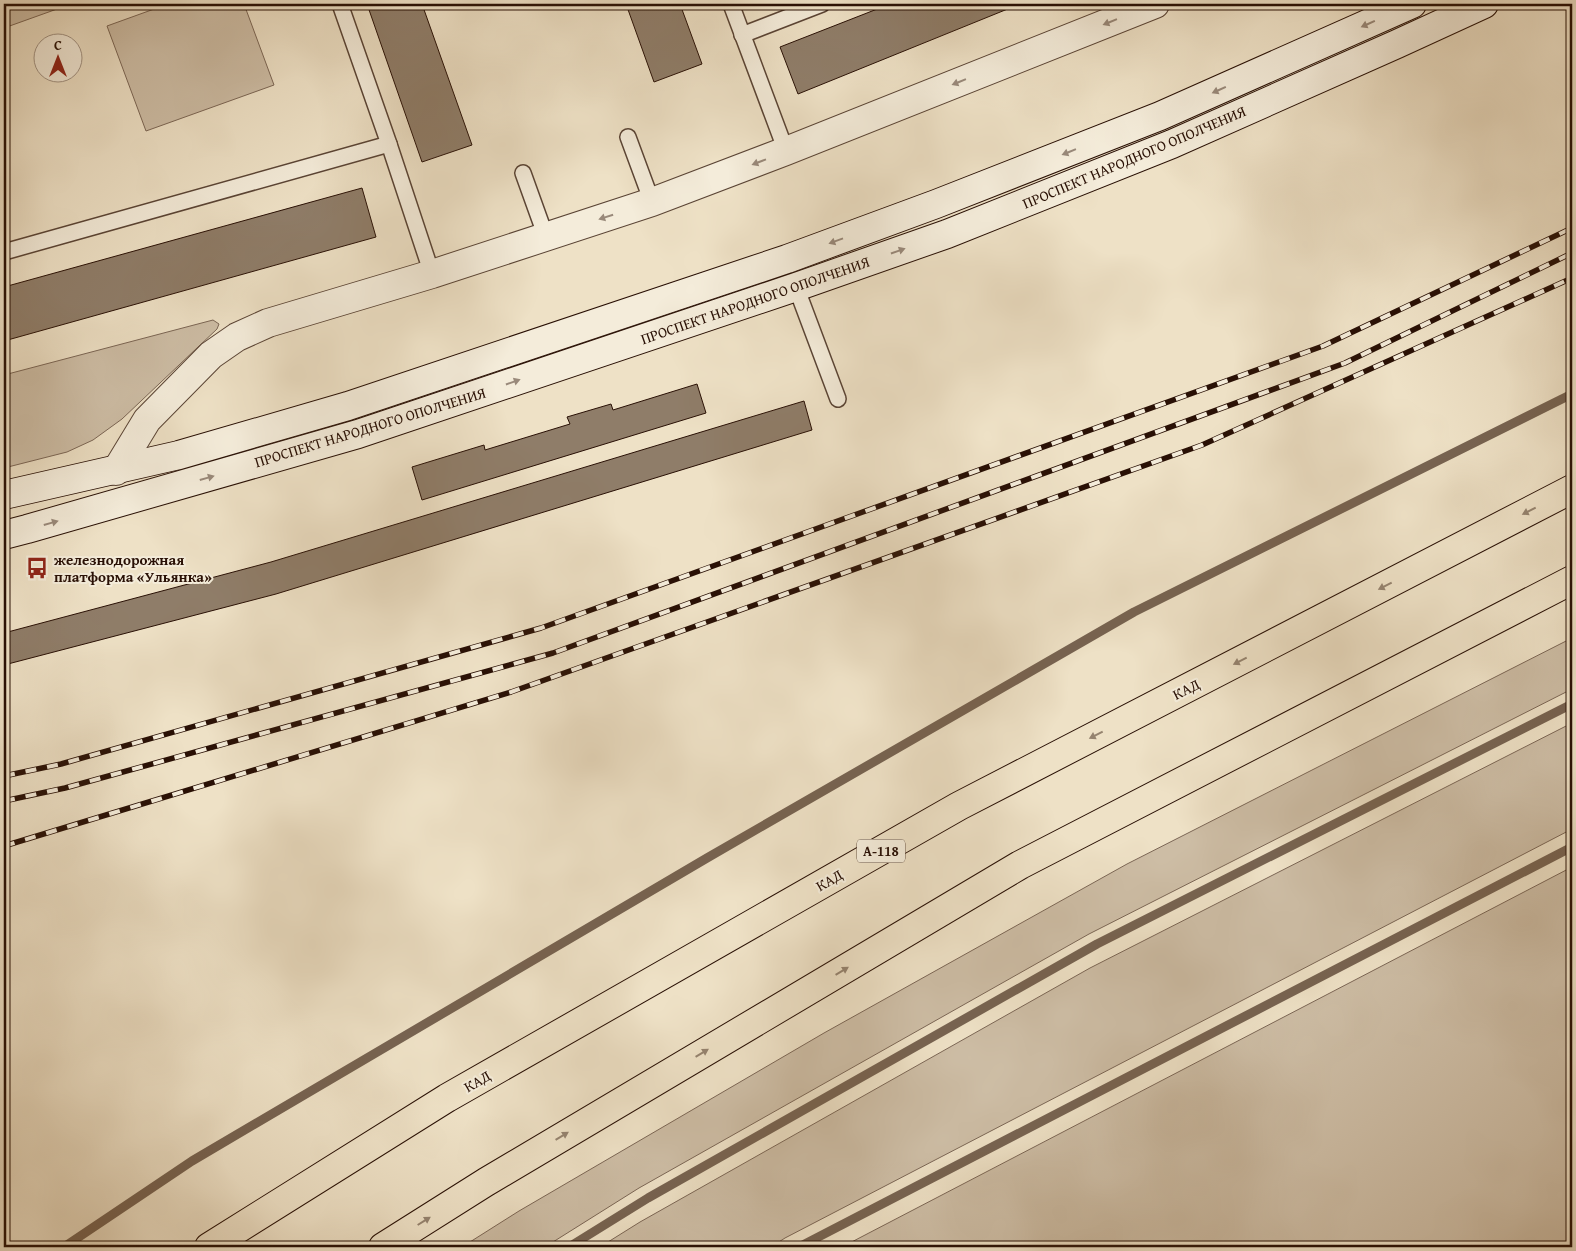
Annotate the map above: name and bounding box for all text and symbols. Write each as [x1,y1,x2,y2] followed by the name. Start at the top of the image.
[1102,18,1117,26] one-way arrow
[1361,20,1375,28] one-way arrow
[32,32,82,82] north arrow
[54,35,62,55] text: С
[951,78,966,86] one-way arrow
[1212,86,1226,94] one-way arrow
[1019,100,1249,214] street label: ПРОСПЕКТ НАРОДНОГО ОПОЛЧЕНИЯ
[1062,149,1077,156] one-way arrow
[752,158,766,166] one-way arrow
[599,214,614,222] one-way arrow
[828,237,843,245] one-way arrow
[891,247,906,254] one-way arrow
[638,251,872,349] street label: ПРОСПЕКТ НАРОДНОГО ОПОЛЧЕНИЯ
[505,378,520,386] one-way arrow
[252,382,488,472] street label: ПРОСПЕКТ НАРОДНОГО ОПОЛЧЕНИЯ
[200,473,215,481] one-way arrow
[1522,507,1536,515] one-way arrow
[44,518,59,526] one-way arrow
[54,549,212,587] place label: железнодорожная платформа «Ульянка»
[24,555,50,581] bus stop icon: железнодорожная платформа «Ульянка»
[1377,582,1392,590] one-way arrow
[1233,657,1248,665] one-way arrow
[1169,673,1204,705] street label: КАД
[1089,731,1103,739] one-way arrow
[857,839,905,862] road number: А-118
[812,864,847,896] street label: КАД
[835,966,848,975] one-way arrow
[696,1049,709,1058] one-way arrow
[460,1065,495,1097] street label: КАД
[556,1132,569,1141] one-way arrow
[417,1216,430,1226] one-way arrow

